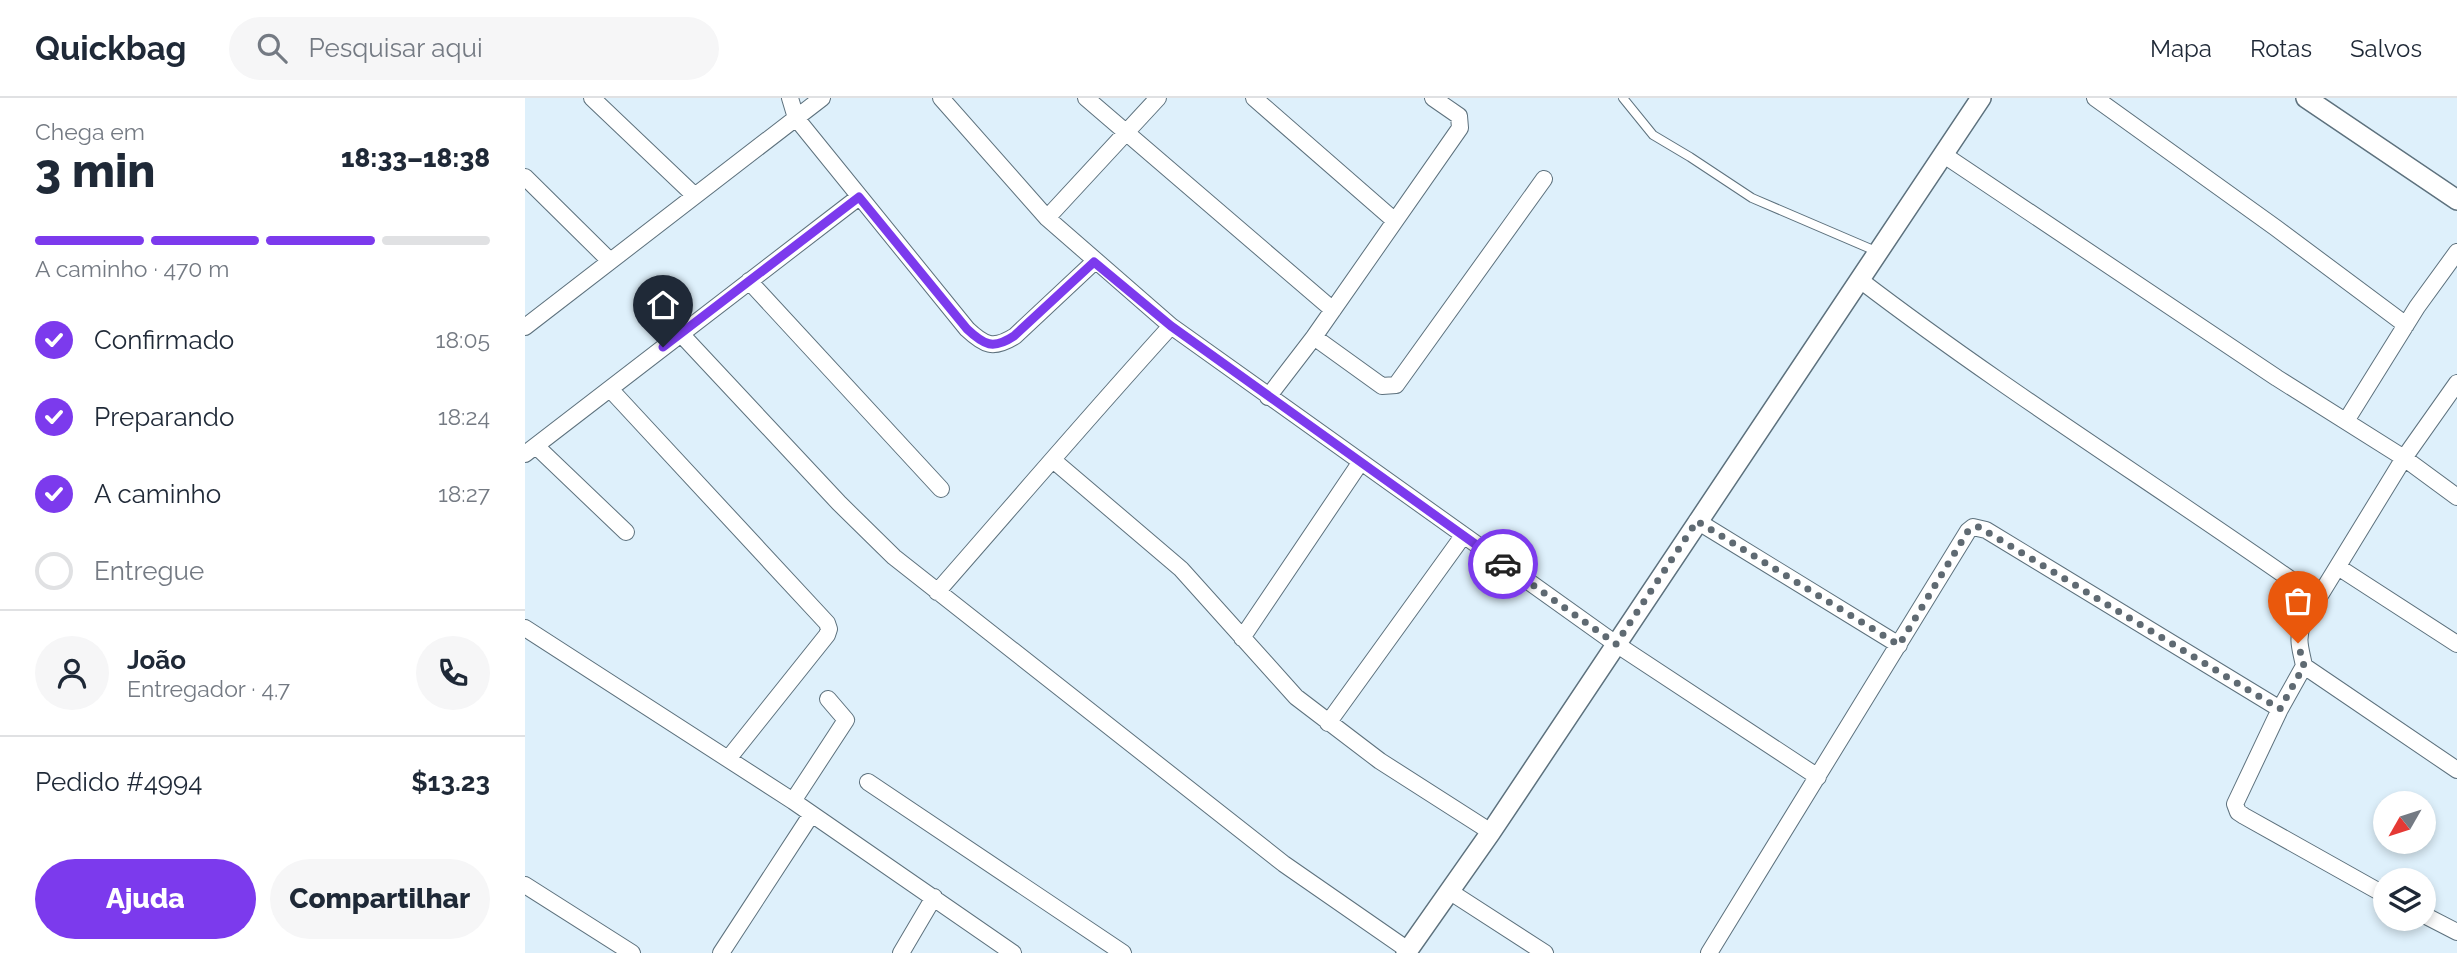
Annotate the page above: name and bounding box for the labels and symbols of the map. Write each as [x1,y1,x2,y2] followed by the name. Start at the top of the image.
[633,275,693,347] pin
[1468,529,1538,599] courier
[2268,571,2328,643] pin
[2373,791,2436,854] north arrow

